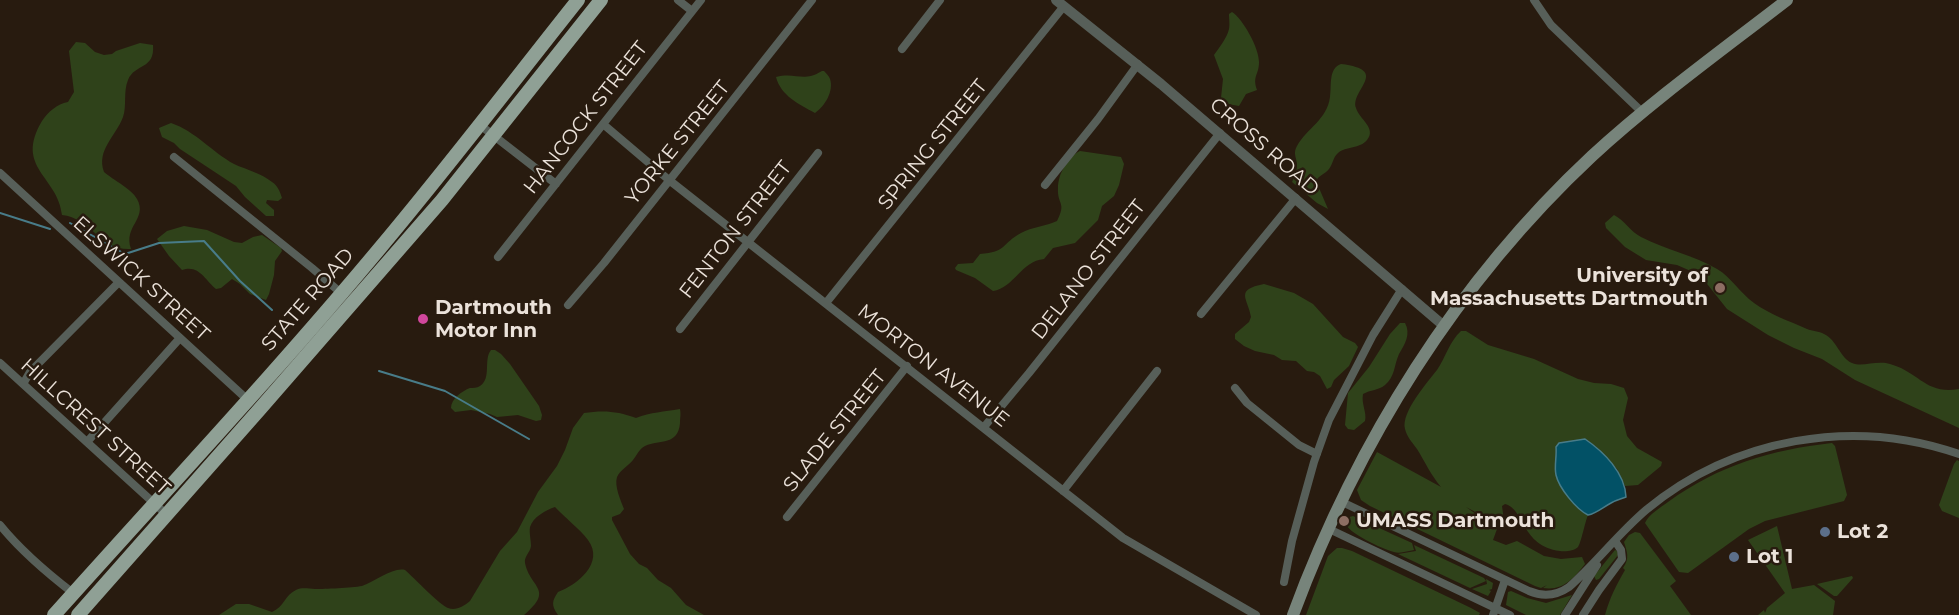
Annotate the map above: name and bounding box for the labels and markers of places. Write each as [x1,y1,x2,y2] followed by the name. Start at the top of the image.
[1430,264,1708,311] place label: University of Massachusetts Dartmouth
[1713,281,1727,295] marker: University of Massachusetts Dartmouth
[435,296,552,343] place label: Dartmouth Motor Inn
[416,312,430,326] marker: Dartmouth Motor Inn
[1356,509,1554,533] place label: UMASS Dartmouth
[1337,514,1351,528] marker: UMASS Dartmouth
[1837,520,1888,544] place label: Lot 2
[1818,525,1832,539] marker: Lot 2
[1746,545,1793,569] place label: Lot 1
[1727,550,1741,564] marker: Lot 1

